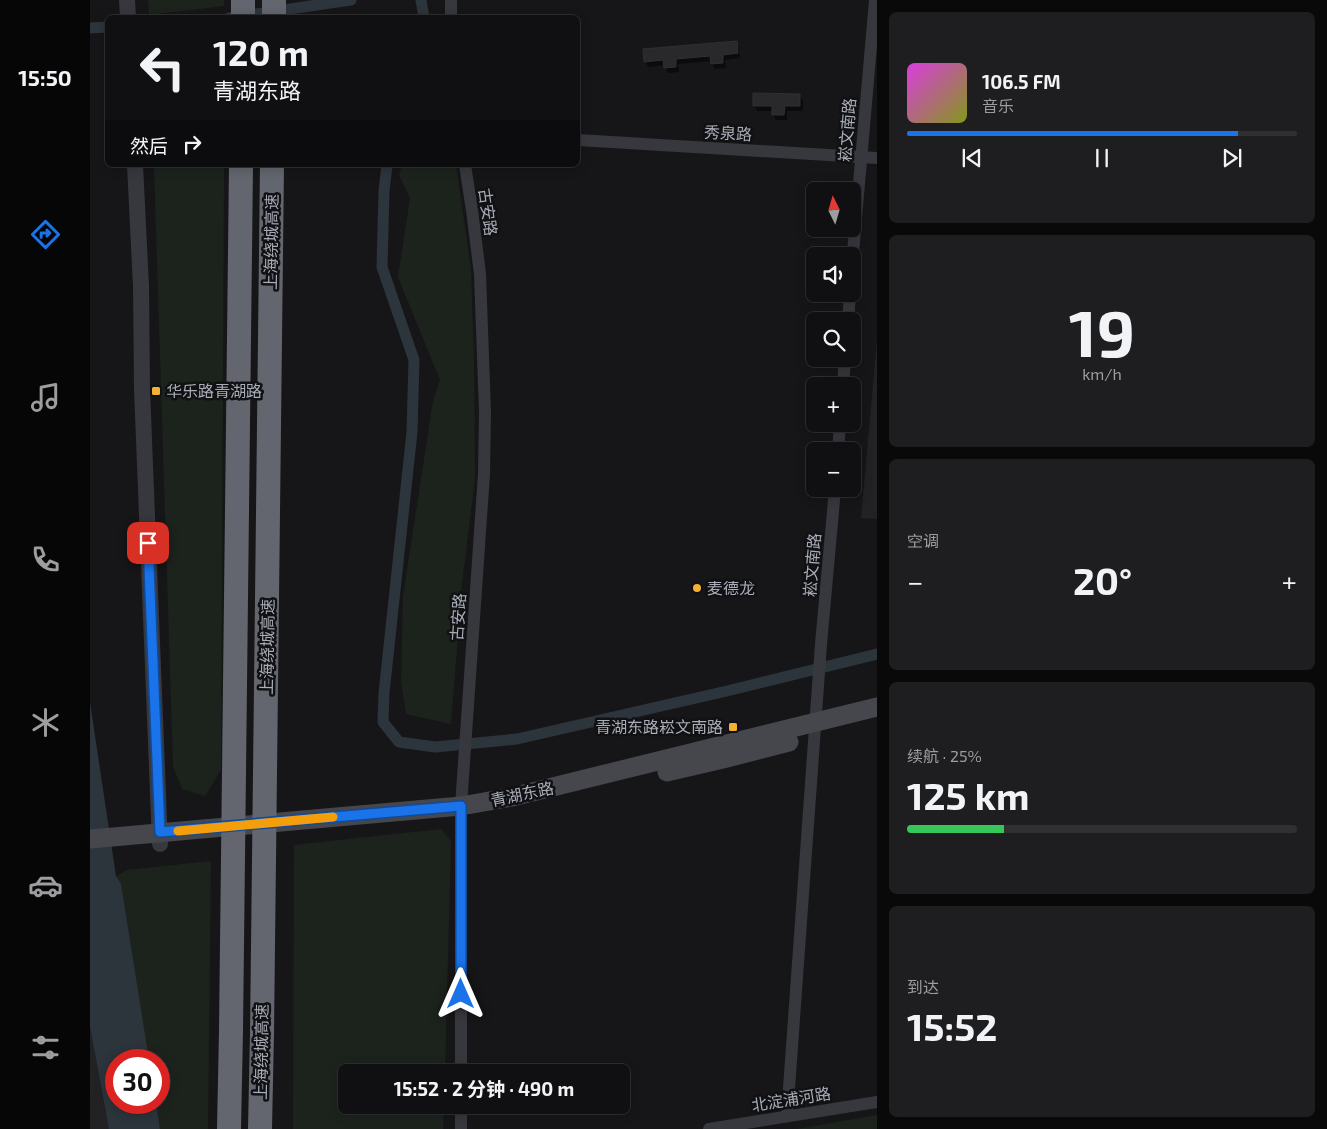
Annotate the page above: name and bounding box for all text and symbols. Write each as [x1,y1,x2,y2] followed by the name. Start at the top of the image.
[213,31,309,73] text: 120 m
[130,35,195,100] icon: left
[18,64,72,90] text: 15:50
[982,70,1061,93] text: 106.5 FM
[213,77,301,103] text: 青湖东路
[982,96,1014,115] text: 音乐
[834,97,859,163] street label: 崧文南路
[704,122,752,143] street label: 秀泉路
[178,130,206,158] icon: right
[130,134,168,157] text: 然后
[958,144,986,172] icon: previous
[1088,144,1116,172] icon: pause
[1218,144,1246,172] icon: next
[806,182,861,238] north arrow
[806,182,861,497] map controls
[476,187,501,237] street label: 古安路
[260,194,281,290] street label: 上海绕城高速
[28,217,63,252] icon: directions
[806,247,861,302] button: sound
[1069,292,1135,370] text: 19
[806,312,861,367] button: search
[1082,364,1122,383] text: km/h
[806,377,861,432] button: +
[28,380,63,415] icon: music
[166,381,262,400] place label: 华乐路青湖路
[150,385,162,397] marker: 华乐路青湖路
[806,442,861,497] button: −
[127,522,169,564] pin
[134,529,162,557] icon: arrive
[907,531,939,550] text: 空调
[799,532,824,598] street label: 崧文南路
[28,542,63,577] icon: phone
[1073,557,1132,603] text: 20°
[907,564,923,598] text: −
[1282,564,1297,598] text: +
[707,578,755,597] place label: 麦德龙
[691,582,703,594] marker: 麦德龙
[446,592,469,642] street label: 古安路
[256,599,277,695] street label: 上海绕城高速
[28,705,63,740] icon: climate
[595,717,723,736] place label: 青湖东路崧文南路
[727,721,739,733] marker: 青湖东路崧文南路
[907,746,982,765] text: 续航 · 25%
[907,772,1029,818] text: 125 km
[489,778,555,809] street label: 青湖东路
[28,868,63,903] icon: car
[434,967,486,1019] position arrow
[907,977,939,996] text: 到达
[907,1003,997,1049] text: 15:52
[250,1004,271,1100] street label: 上海绕城高速
[28,1030,63,1065] icon: filters
[105,1049,170,1114] speed limit sign: 30
[394,1077,574,1100] text: 15:52 · 2 分钟 · 490 m
[750,1083,832,1114] street label: 北淀浦河路

